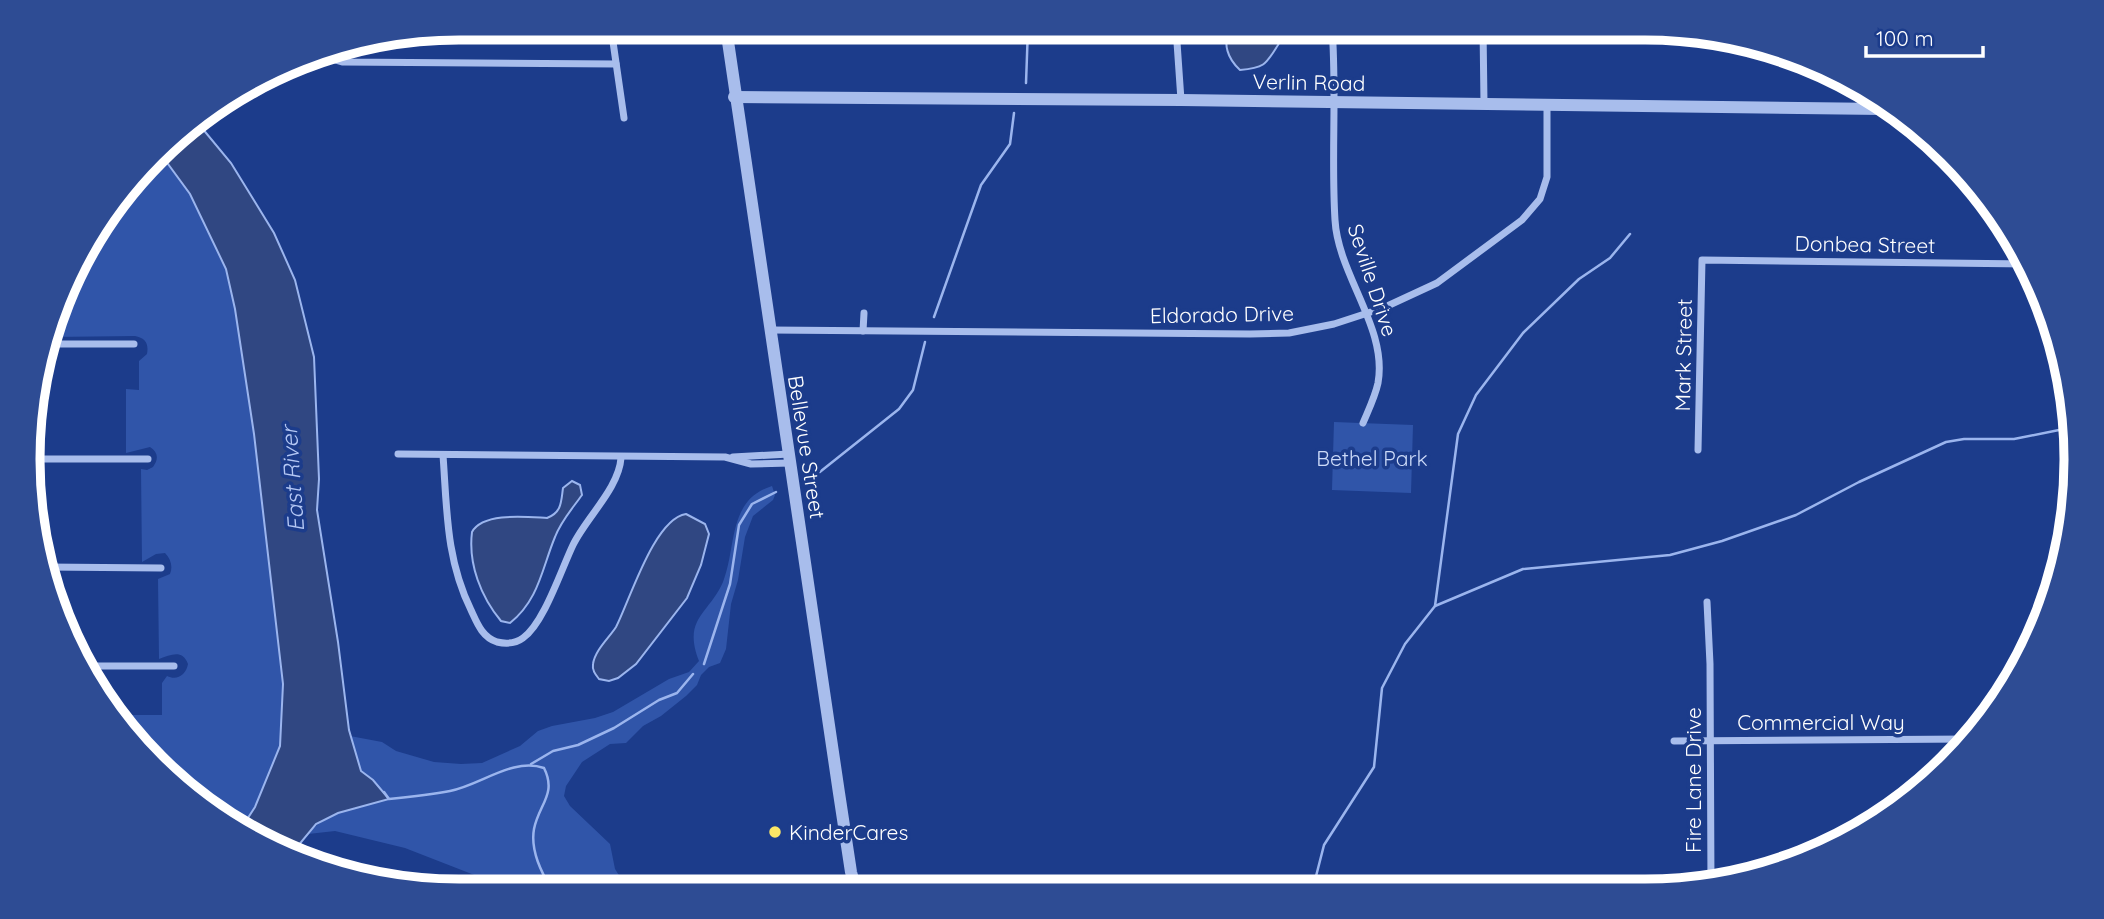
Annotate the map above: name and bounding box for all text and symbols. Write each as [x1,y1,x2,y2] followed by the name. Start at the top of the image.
[1866,14,1983,58] scale bar
[1876,25,1934,51] text: 100 m
[1252,68,1366,96] street label: Verlin Road
[1343,220,1403,340] street label: Seville Drive
[1794,230,1936,258] street label: Donbea Street
[1669,299,1697,411] street label: Mark Street
[1150,300,1294,328] street label: Eldorado Drive
[783,373,831,521] street label: Bellevue Street
[274,422,310,533] water label: East River
[1316,445,1428,471] park label: Bethel Park
[1680,707,1706,853] street label: Fire Lane Drive
[1737,709,1905,735] street label: Commercial Way
[789,819,908,845] place label: KinderCares
[767,824,783,840] marker: KinderCares

